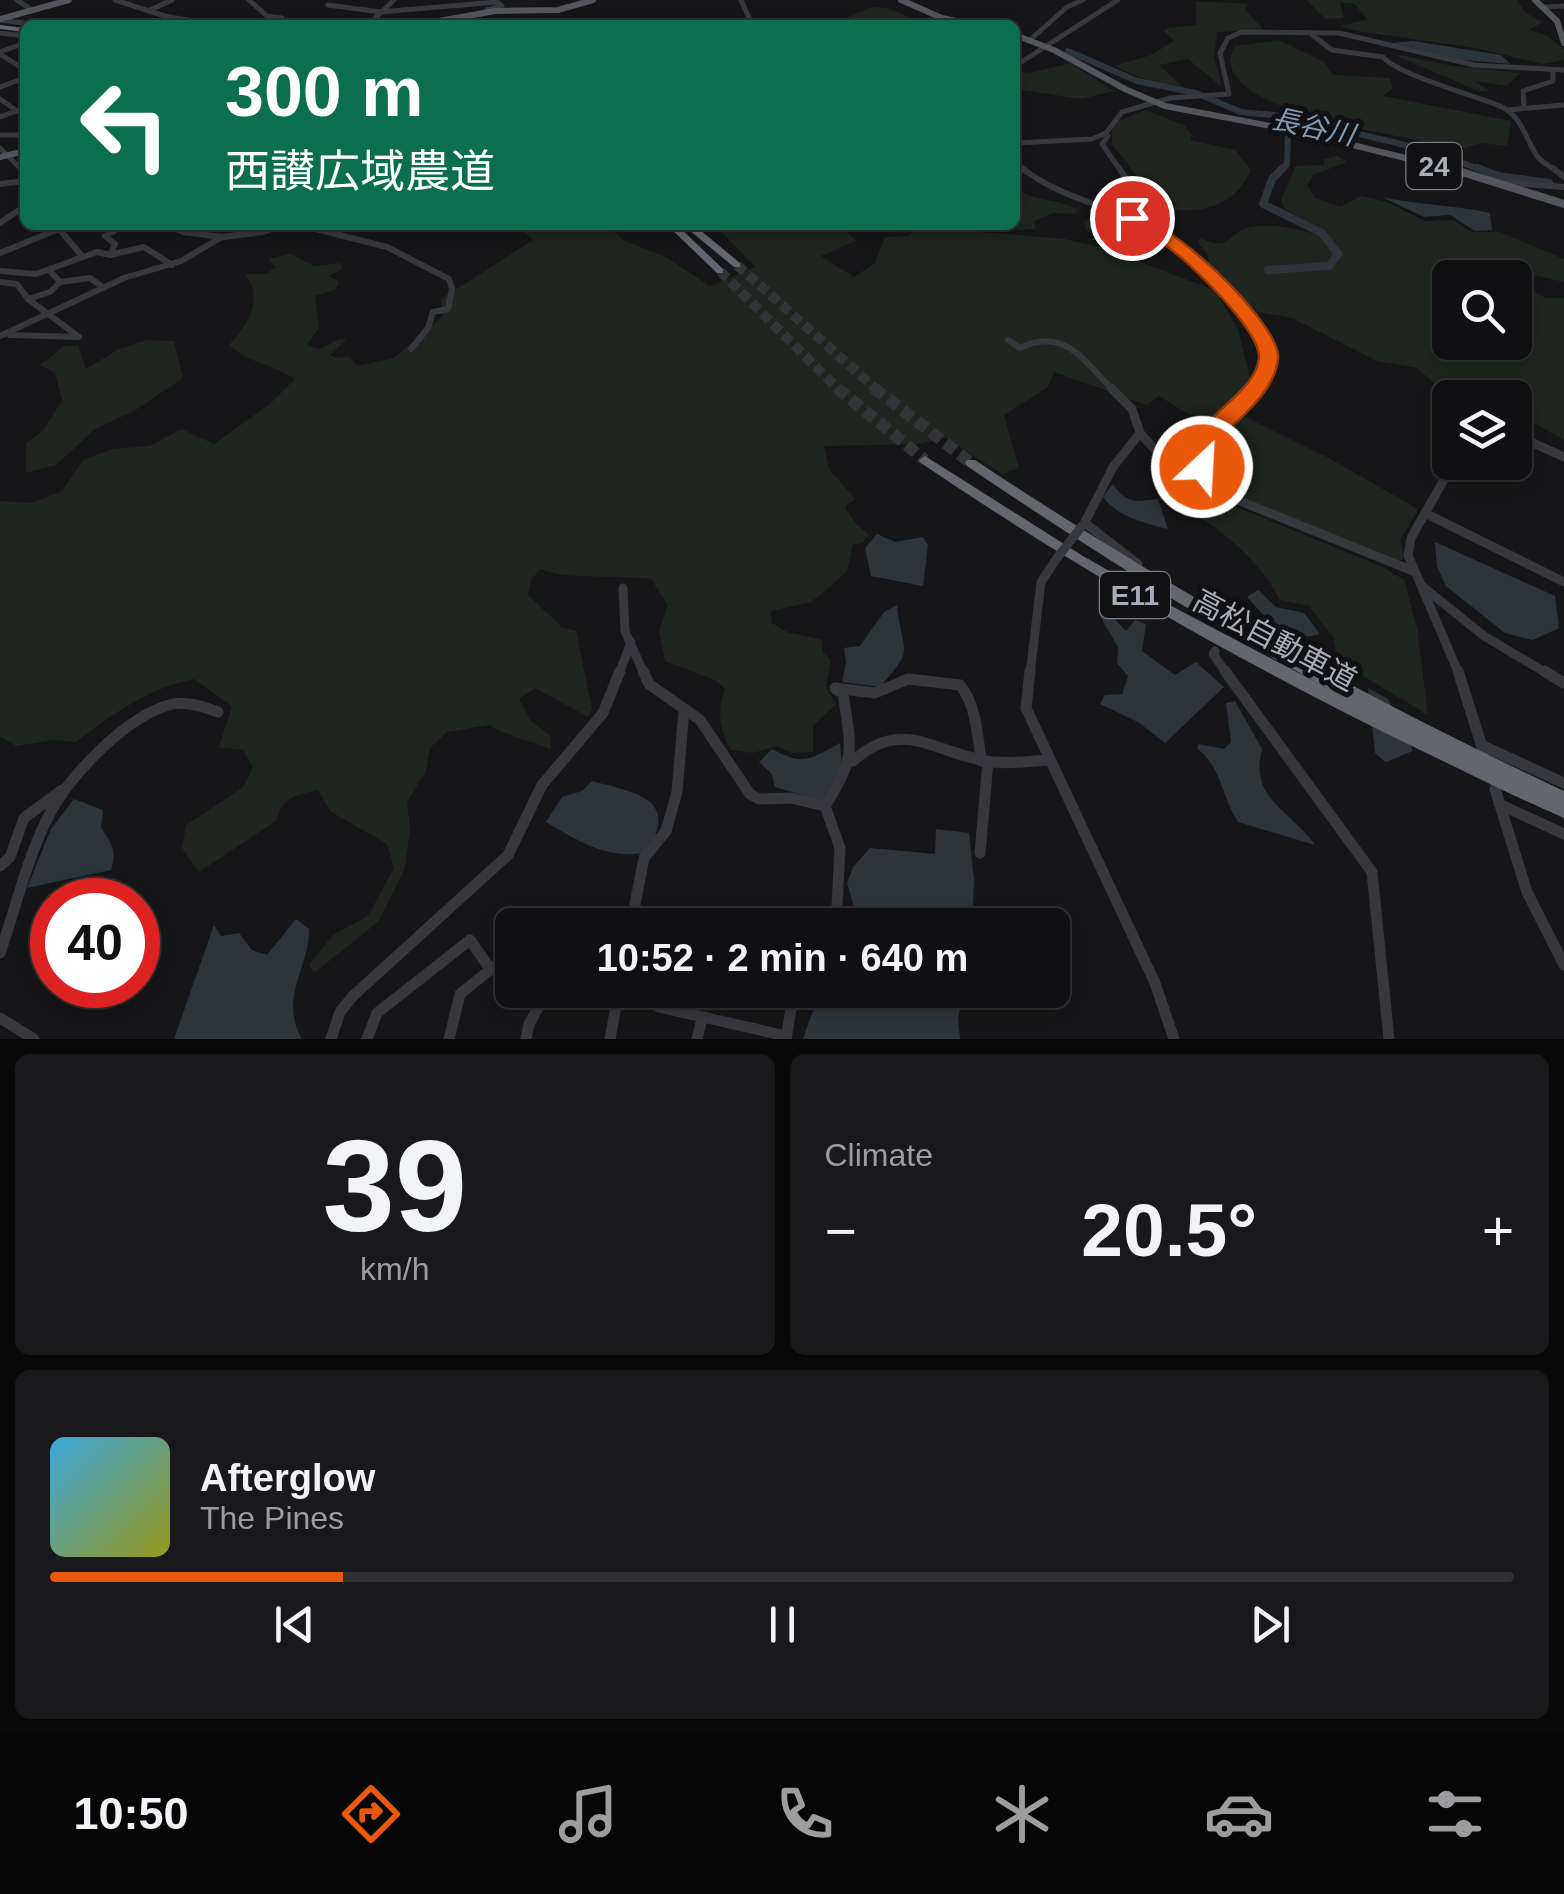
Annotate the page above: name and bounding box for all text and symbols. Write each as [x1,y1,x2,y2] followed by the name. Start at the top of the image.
[225,53,423,131] text: 300 m
[60,60,190,190] icon: left
[1269,103,1360,152] water label: 長谷川
[1406,143,1462,189] road number: 24
[225,146,495,197] text: 西讃広域農道
[1090,176,1175,261] pin
[1105,191,1160,246] icon: arrive
[1432,260,1532,480] map controls
[1432,260,1532,360] button: search
[1432,380,1532,480] button: layers
[1150,415,1254,519] position arrow
[1100,572,1170,618] road number: E11
[1188,583,1362,697] street label: 高松自動車道
[30,878,160,1008] speed limit sign: 40
[597,937,968,979] text: 10:52 · 2 min · 640 m
[322,1113,467,1259] text: 39
[825,1137,933,1173] text: Climate
[1081,1188,1257,1272] text: 20.5°
[825,1200,857,1262] text: −
[1482,1200,1514,1262] text: +
[360,1251,429,1287] text: km/h
[200,1457,375,1499] text: Afterglow
[200,1500,344,1536] text: The Pines
[267,1597,322,1652] icon: previous
[755,1597,810,1652] icon: pause
[1243,1597,1298,1652] icon: next
[336,1779,406,1849] icon: directions
[553,1779,623,1849] icon: music
[770,1779,840,1849] icon: phone
[987,1779,1057,1849] icon: climate
[1204,1779,1274,1849] icon: car
[1420,1779,1490,1849] icon: filters
[73,1788,189,1839] text: 10:50

